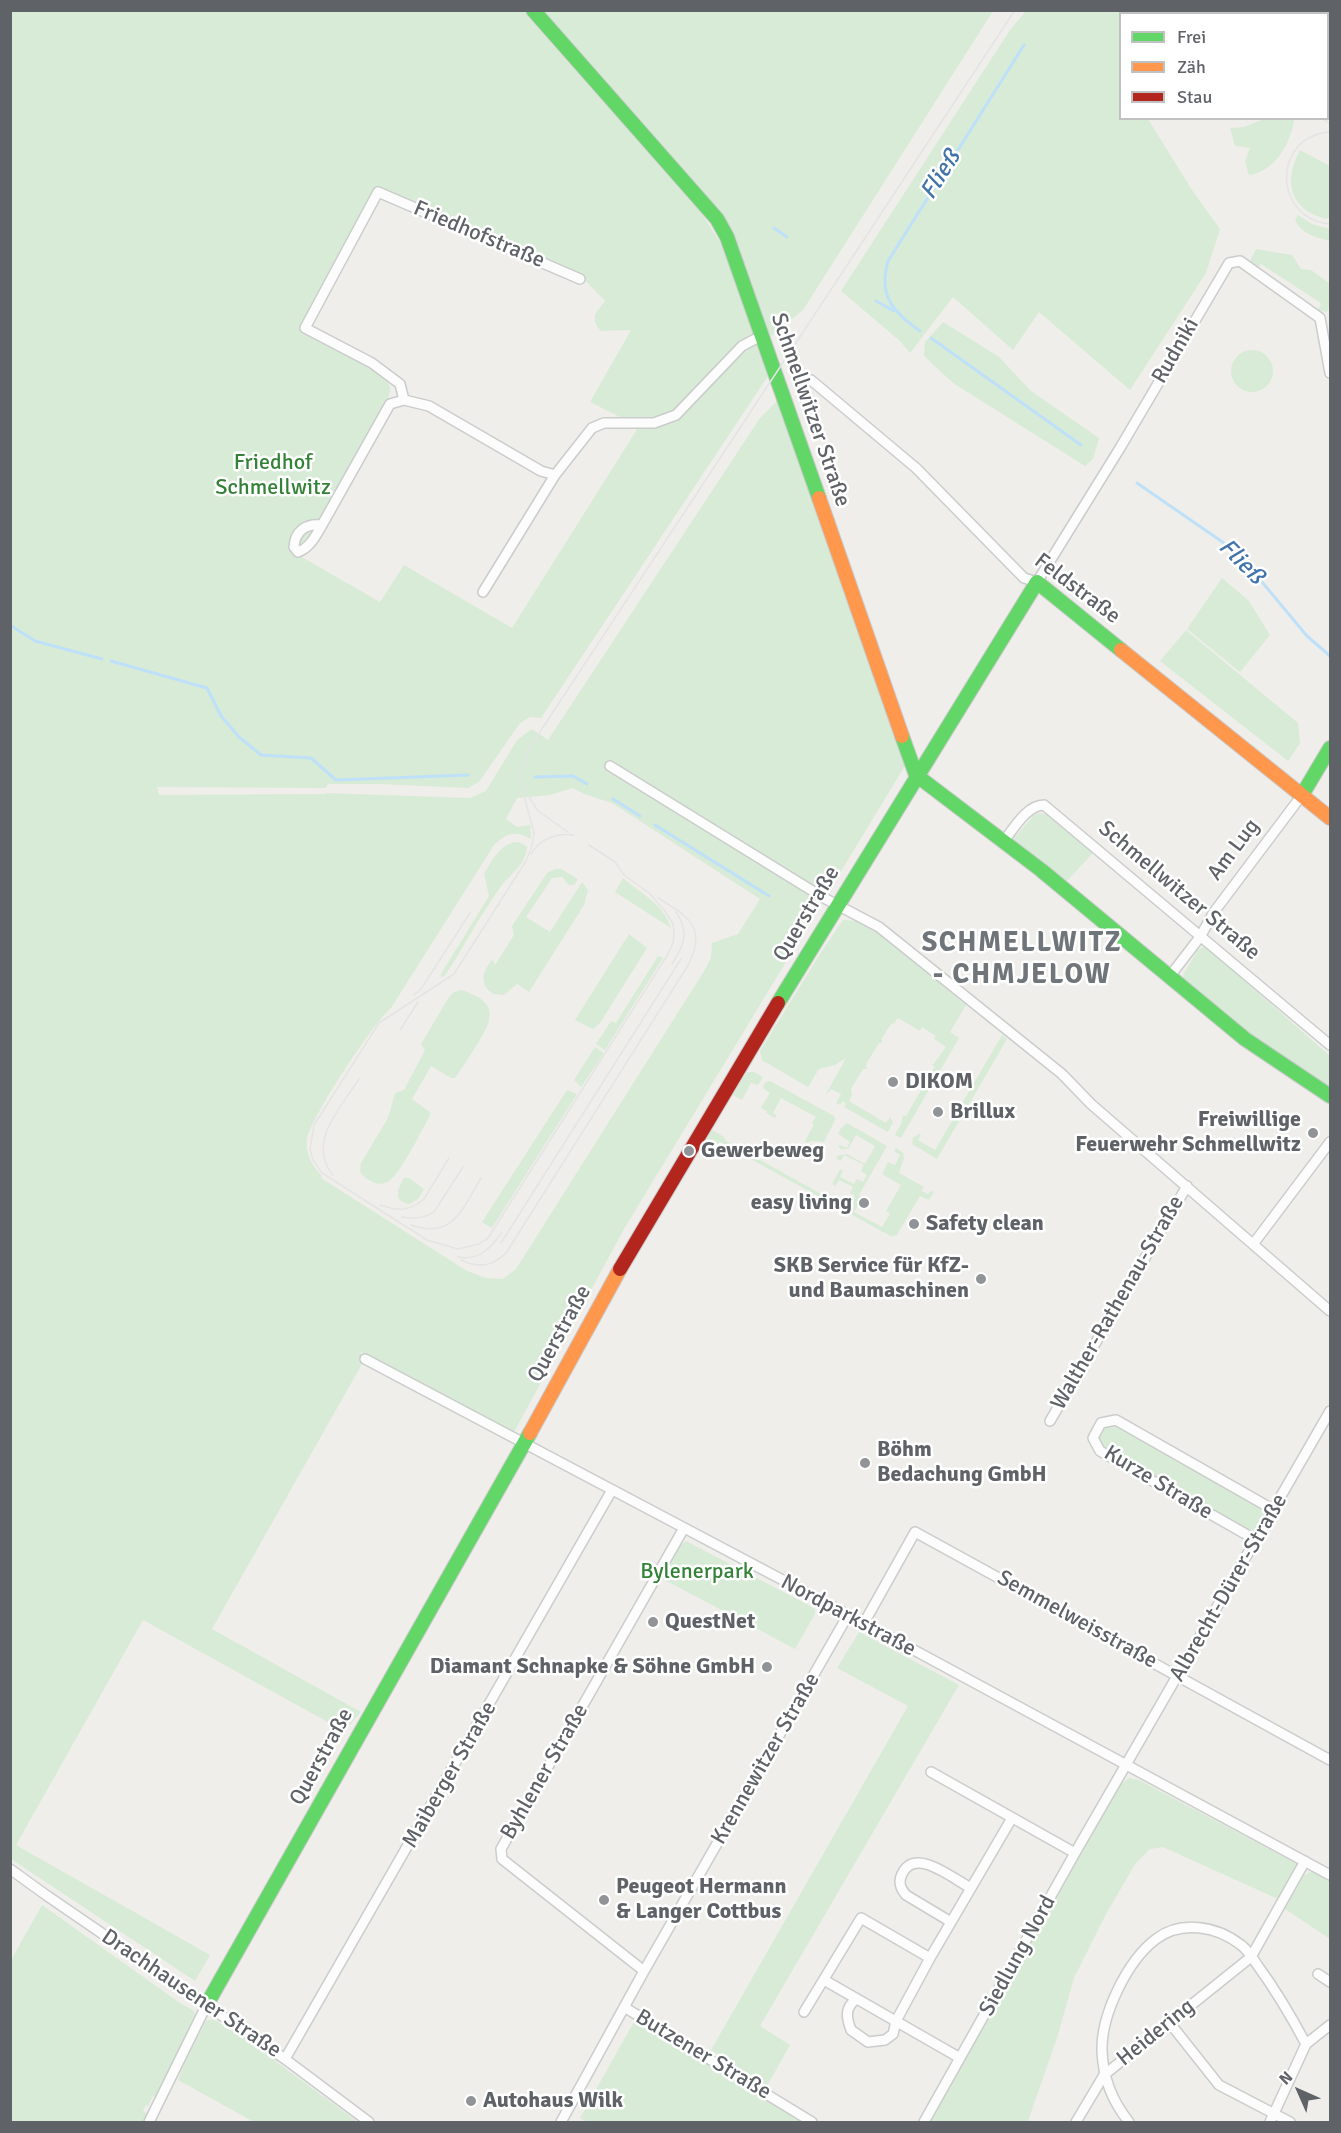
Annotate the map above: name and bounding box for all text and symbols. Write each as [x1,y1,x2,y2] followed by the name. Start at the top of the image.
[1119,12,1329,120] legend
[1177,26,1206,48] text: Frei
[1177,56,1206,78] text: Zäh
[1177,86,1212,108] text: Stau
[915,145,967,205] water label: Fließ
[409,196,549,274] street label: Friedhofstraße
[764,310,856,510] street label: Schmellwitzer Straße
[1147,314,1205,388] street label: Rudniki
[215,450,331,502] park label: Friedhof Schmellwitz
[1212,533,1270,591] water label: Fließ
[1029,548,1125,630] street label: Feldstraße
[1202,814,1266,886] street label: Am Lug
[1093,816,1265,966] street label: Schmellwitzer Straße
[768,861,846,967] street label: Querstraße
[922,927,1122,993] district label: SCHMELLWITZ - CHMJELOW
[905,1069,973,1095] place label: DIKOM
[886,1075,900,1089] marker: DIKOM
[950,1099,1015,1125] place label: Brillux
[931,1105,945,1119] marker: Brillux
[1075,1107,1301,1158] place label: Freiwillige Feuerwehr Schmellwitz
[1306,1126,1320,1140] marker: Freiwillige Feuerwehr Schmellwitz
[701,1138,824,1164] place label: Gewerbeweg
[682,1144,696,1158] marker: Gewerbeweg
[751,1190,852,1216] place label: easy living
[1046,1191,1190,1415] street label: Walther-Rathenau-Straße
[857,1196,871,1210] marker: easy living
[926,1211,1044,1237] place label: Safety clean
[907,1217,921,1231] marker: Safety clean
[774,1253,969,1304] place label: SKB Service für KfZ- und Baumaschinen
[974,1272,988,1286] marker: SKB Service für KfZ- und Baumaschinen
[523,1281,597,1387] street label: Querstraße
[877,1437,1047,1488] place label: Böhm Bedachung GmbH
[1099,1440,1217,1526] street label: Kurze Straße
[858,1456,872,1470] marker: Böhm Bedachung GmbH
[1164,1489,1294,1687] street label: Albrecht-Dürer-Straße
[640,1559,754,1585] park label: Bylenerpark
[992,1565,1162,1675] street label: Semmelweisstraße
[776,1569,920,1663] street label: Nordparkstraße
[665,1609,755,1635] place label: QuestNet
[646,1615,660,1629] marker: QuestNet
[430,1654,755,1680] place label: Diamant Schnapke & Söhne GmbH
[760,1660,774,1674] marker: Diamant Schnapke & Söhne GmbH
[706,1668,826,1850] street label: Krennewitzer Straße
[397,1697,503,1853] street label: Maiberger Straße
[495,1699,595,1845] street label: Byhlener Straße
[285,1704,359,1810] street label: Querstraße
[616,1874,787,1926] place label: Peugeot Hermann & Langer Cottbus
[974,1891,1062,2021] street label: Siedlung Nord
[597,1893,611,1907] marker: Peugeot Hermann & Langer Cottbus
[96,1924,286,2064] street label: Drachhausener Straße
[1112,1994,1200,2072] street label: Heidering
[630,2004,776,2106] street label: Butzener Straße
[1269,2061,1329,2121] north arrow
[1275,2067,1297,2089] text: N
[483,2088,623,2114] place label: Autohaus Wilk
[464,2094,478,2108] marker: Autohaus Wilk

